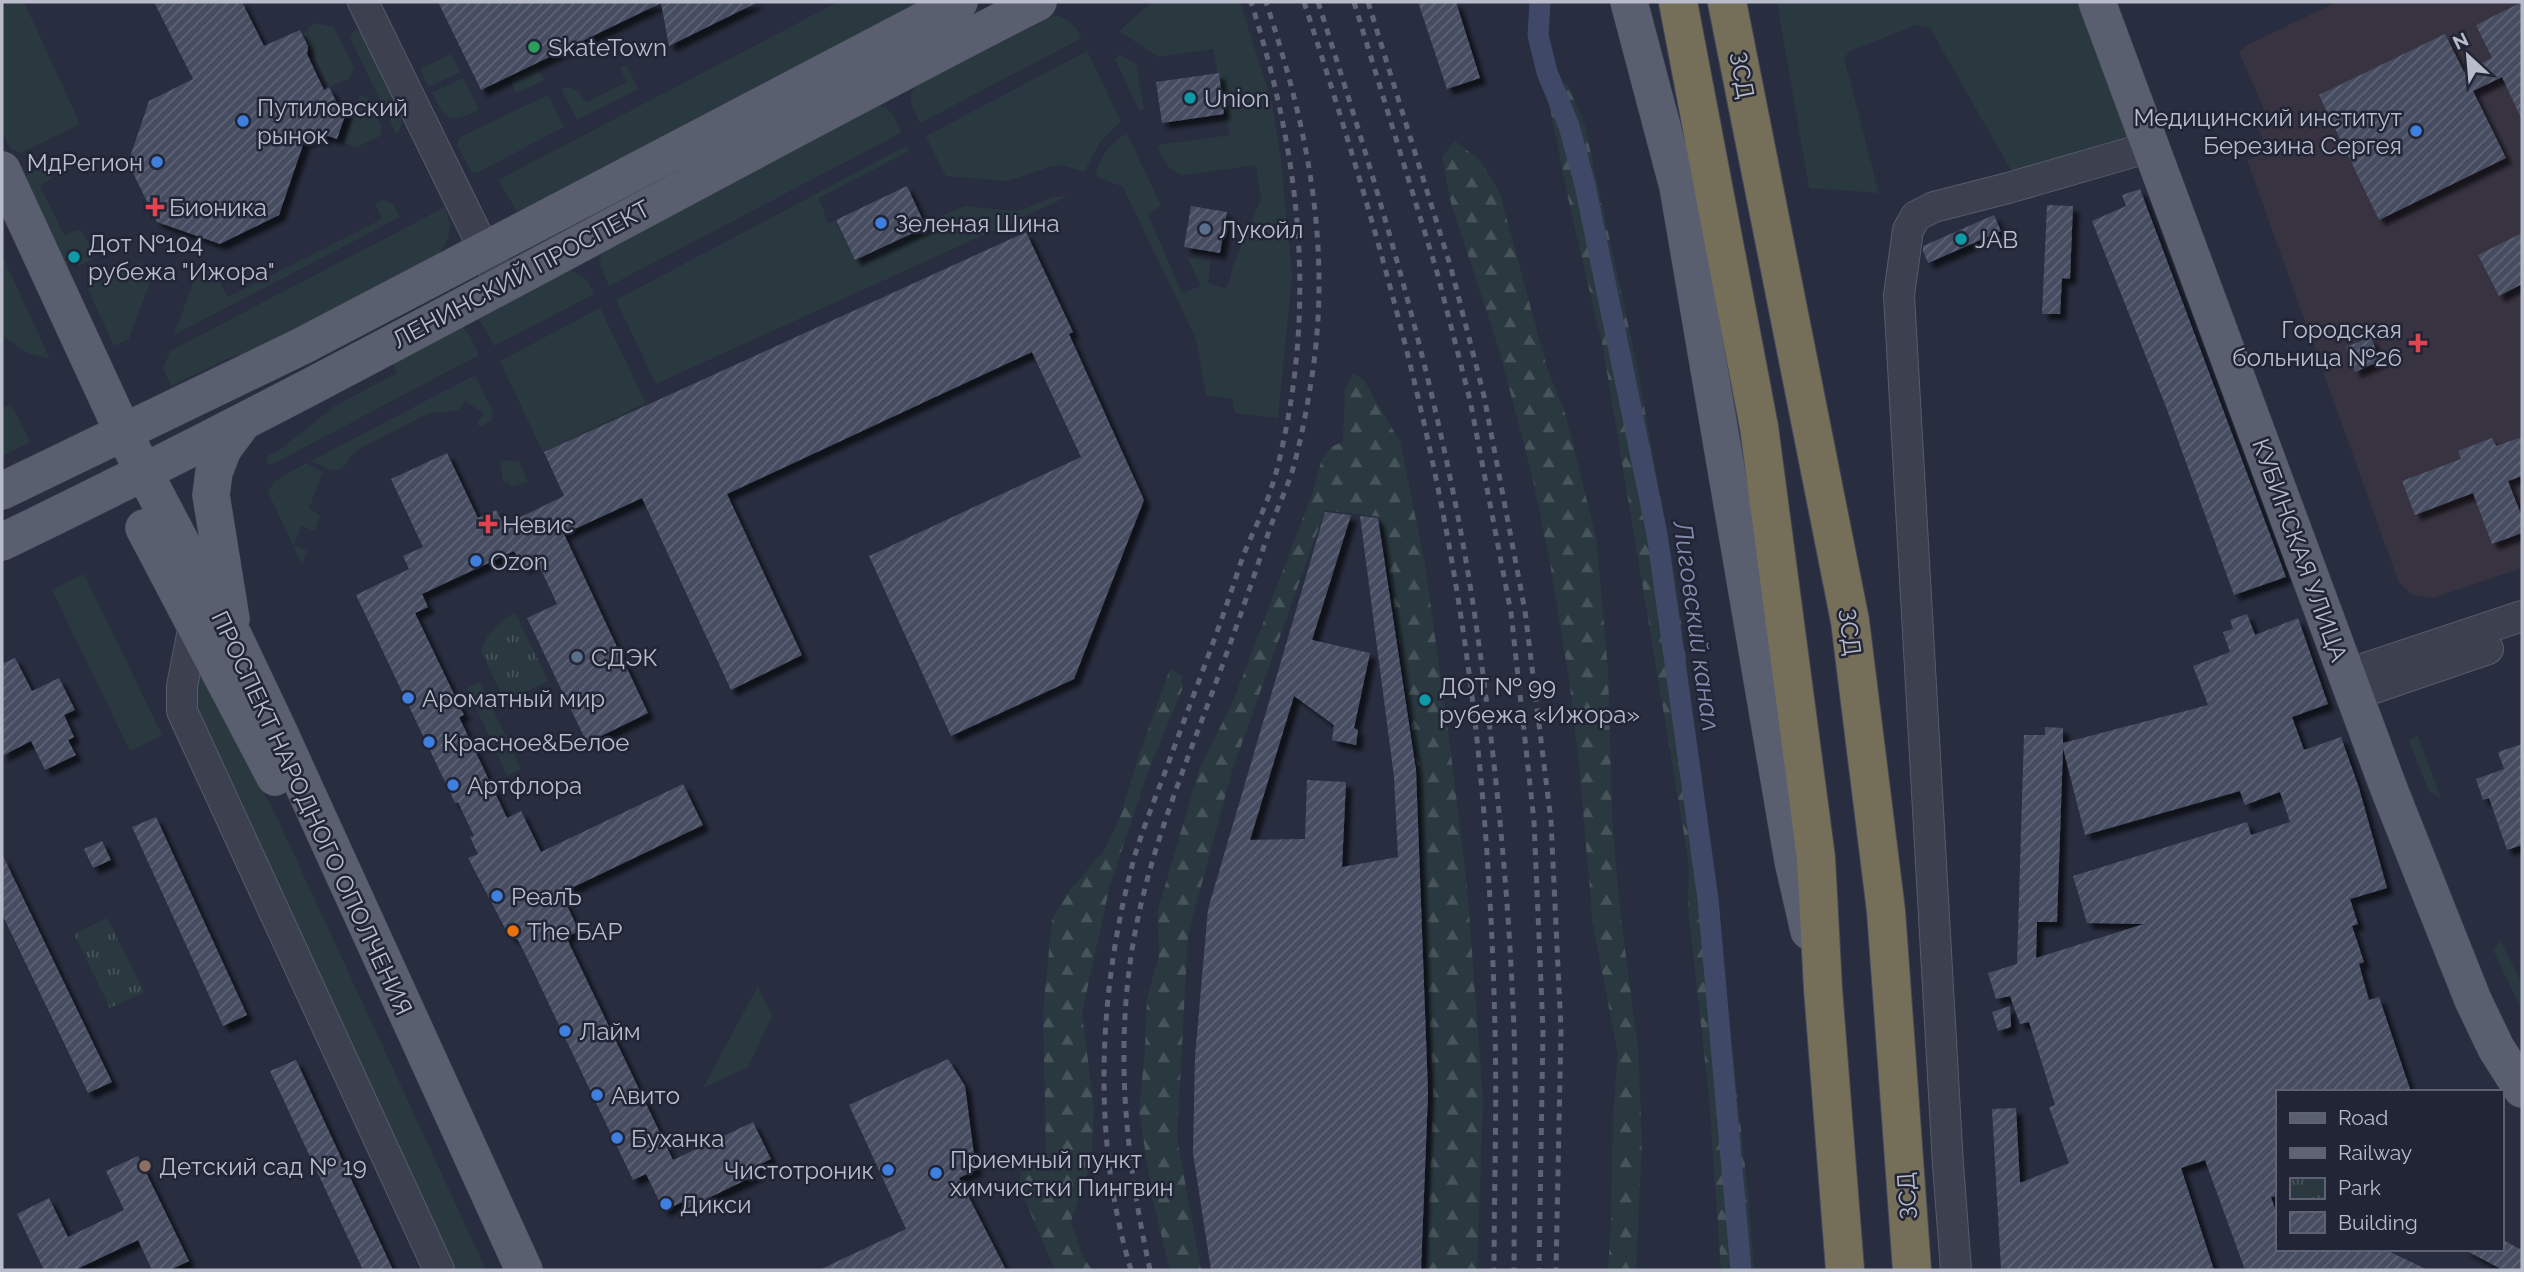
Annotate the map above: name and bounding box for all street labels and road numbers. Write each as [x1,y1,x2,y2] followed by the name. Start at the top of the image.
[1723,49,1761,101] street label: ЗСД
[387,193,655,354] street label: ЛЕНИНСКИЙ ПРОСПЕКТ
[2246,435,2354,665] street label: КУБИНСКАЯ УЛИЦА
[205,606,419,1020] street label: ПРОСПЕКТ НАРОДНОГО ОПОЛЧЕНИЯ
[1832,607,1868,657] street label: ЗСД
[1891,1171,1923,1221] street label: ЗСД

